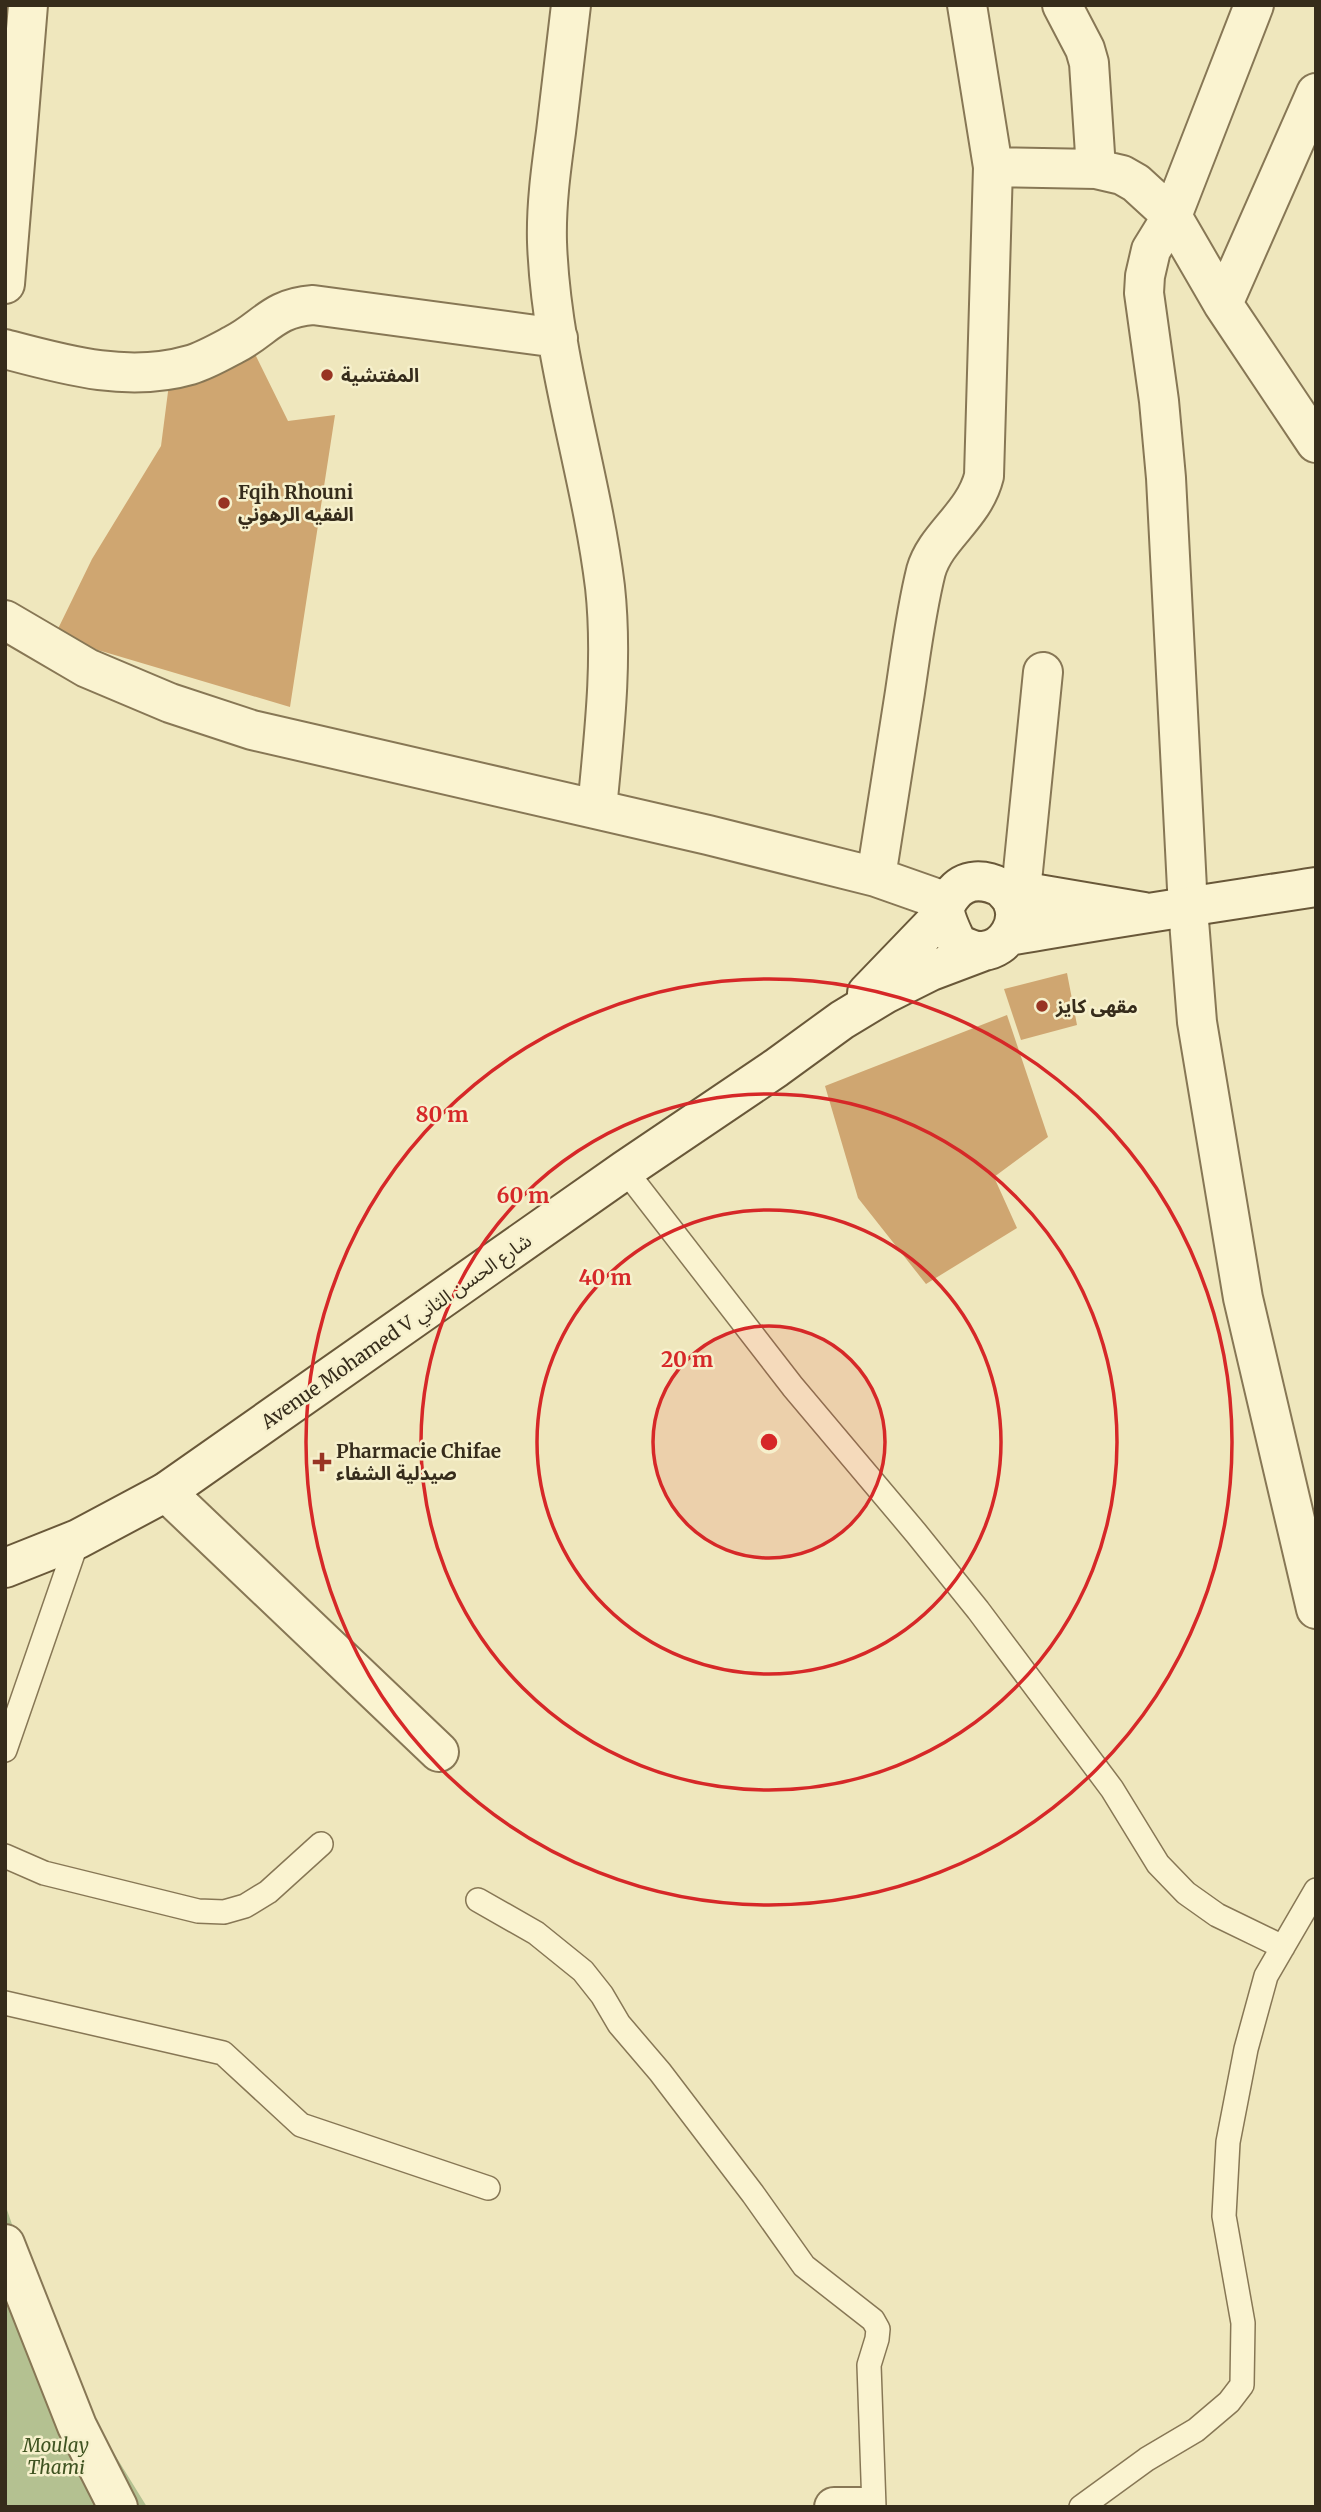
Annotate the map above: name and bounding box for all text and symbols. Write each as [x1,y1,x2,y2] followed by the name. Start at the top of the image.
[341,363,419,387] place label: المفتشية
[319,367,335,383] marker: المفتشية
[238,480,354,529] place label: Fqih Rhouni الفقيه الرهوني
[216,495,232,511] marker: Fqih Rhouni الفقيه الرهوني
[1055,994,1138,1018] place label: مقهى كايز
[1034,998,1050,1014] marker: مقهى كايز
[416,1101,468,1128] text: 80 m
[497,1182,549,1209] text: 60 m
[255,1228,538,1437] street label: Avenue Mohamed V شارع الحسن الثاني
[578,1264,632,1291] text: 40 m
[661,1346,713,1373] text: 20 m
[757,1430,781,1454] centre of rings
[336,1439,501,1485] place label: Pharmacie Chifae صيدلية الشفاء
[314,1454,330,1470] marker: Pharmacie Chifae صيدلية الشفاء
[22,2433,89,2479] park label: Moulay Thami

